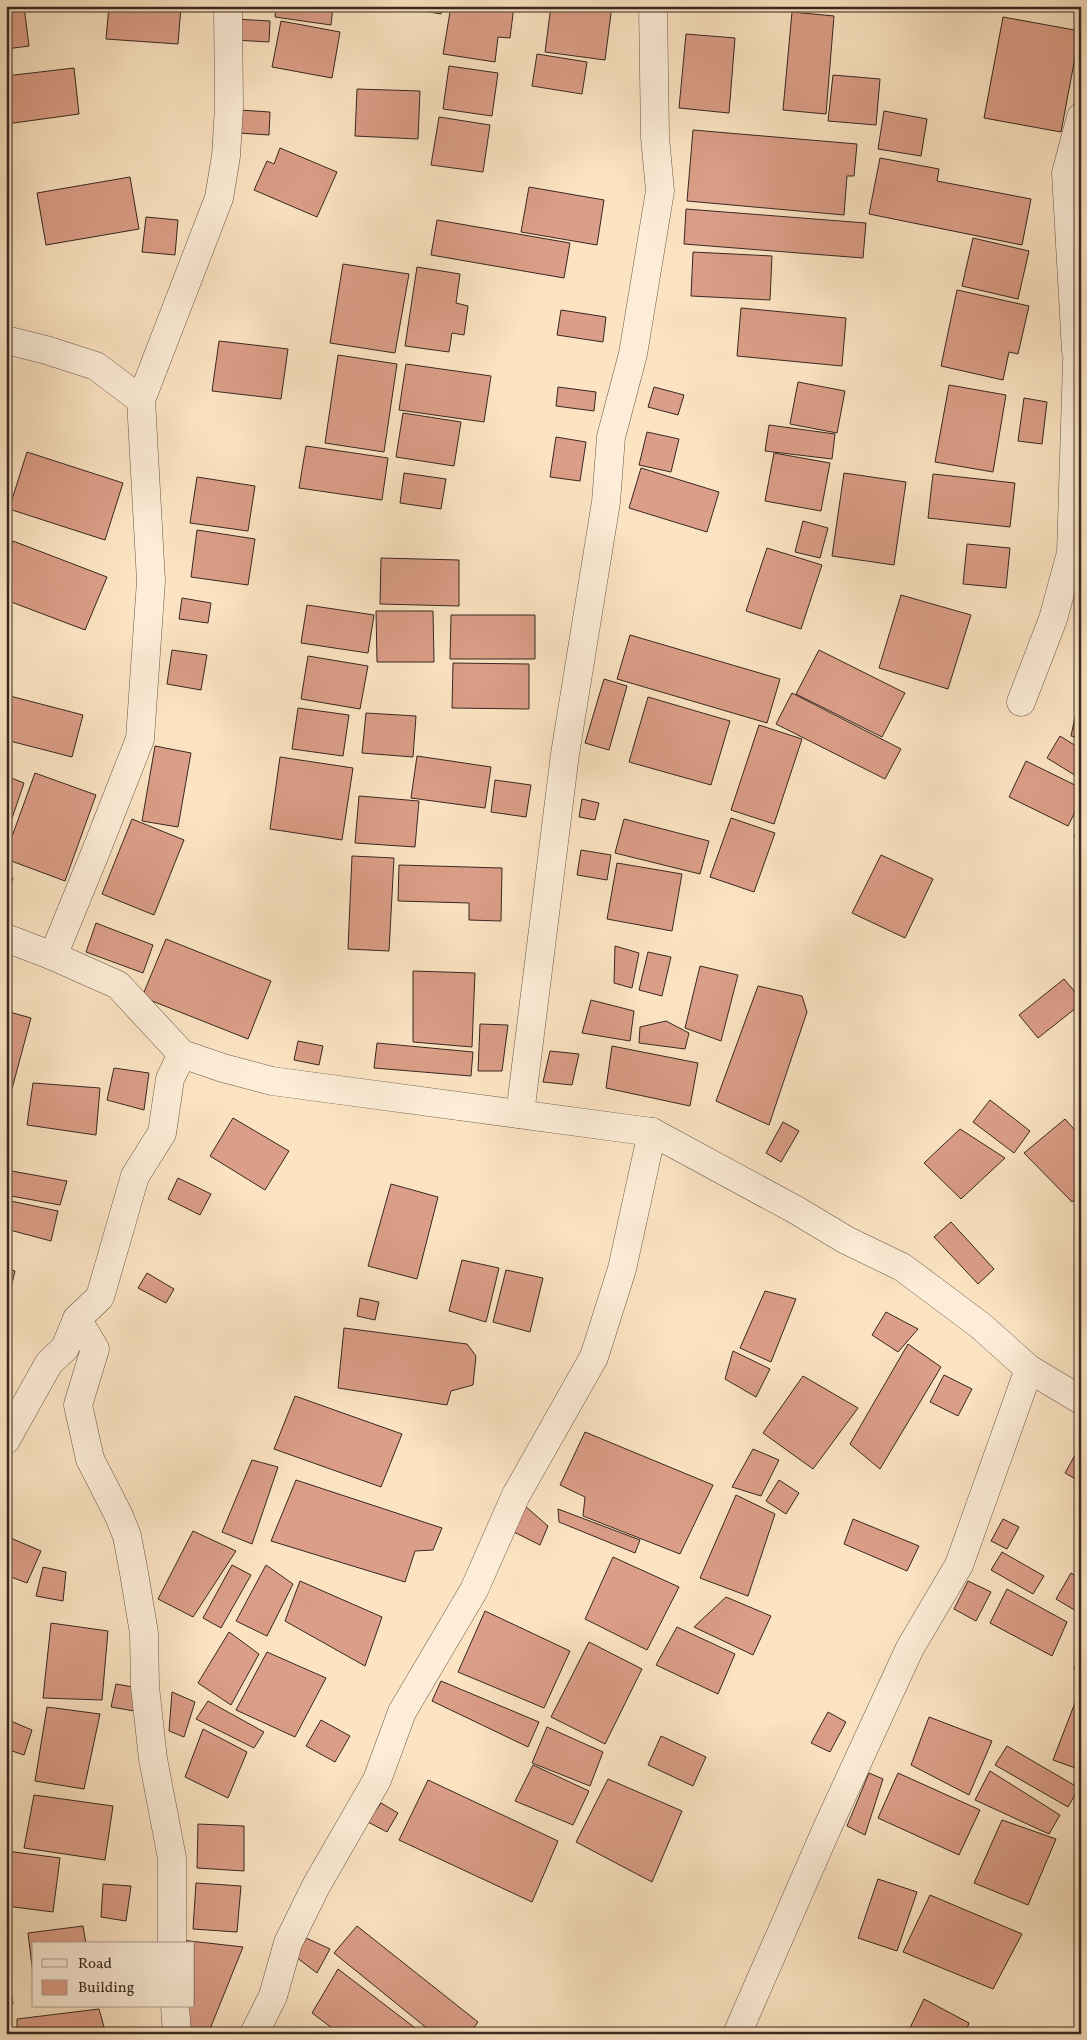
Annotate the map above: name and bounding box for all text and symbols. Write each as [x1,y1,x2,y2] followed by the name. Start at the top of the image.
[32,1942,195,2008] legend
[78,1954,112,1975] text: Road
[78,1978,135,1999] text: Building

